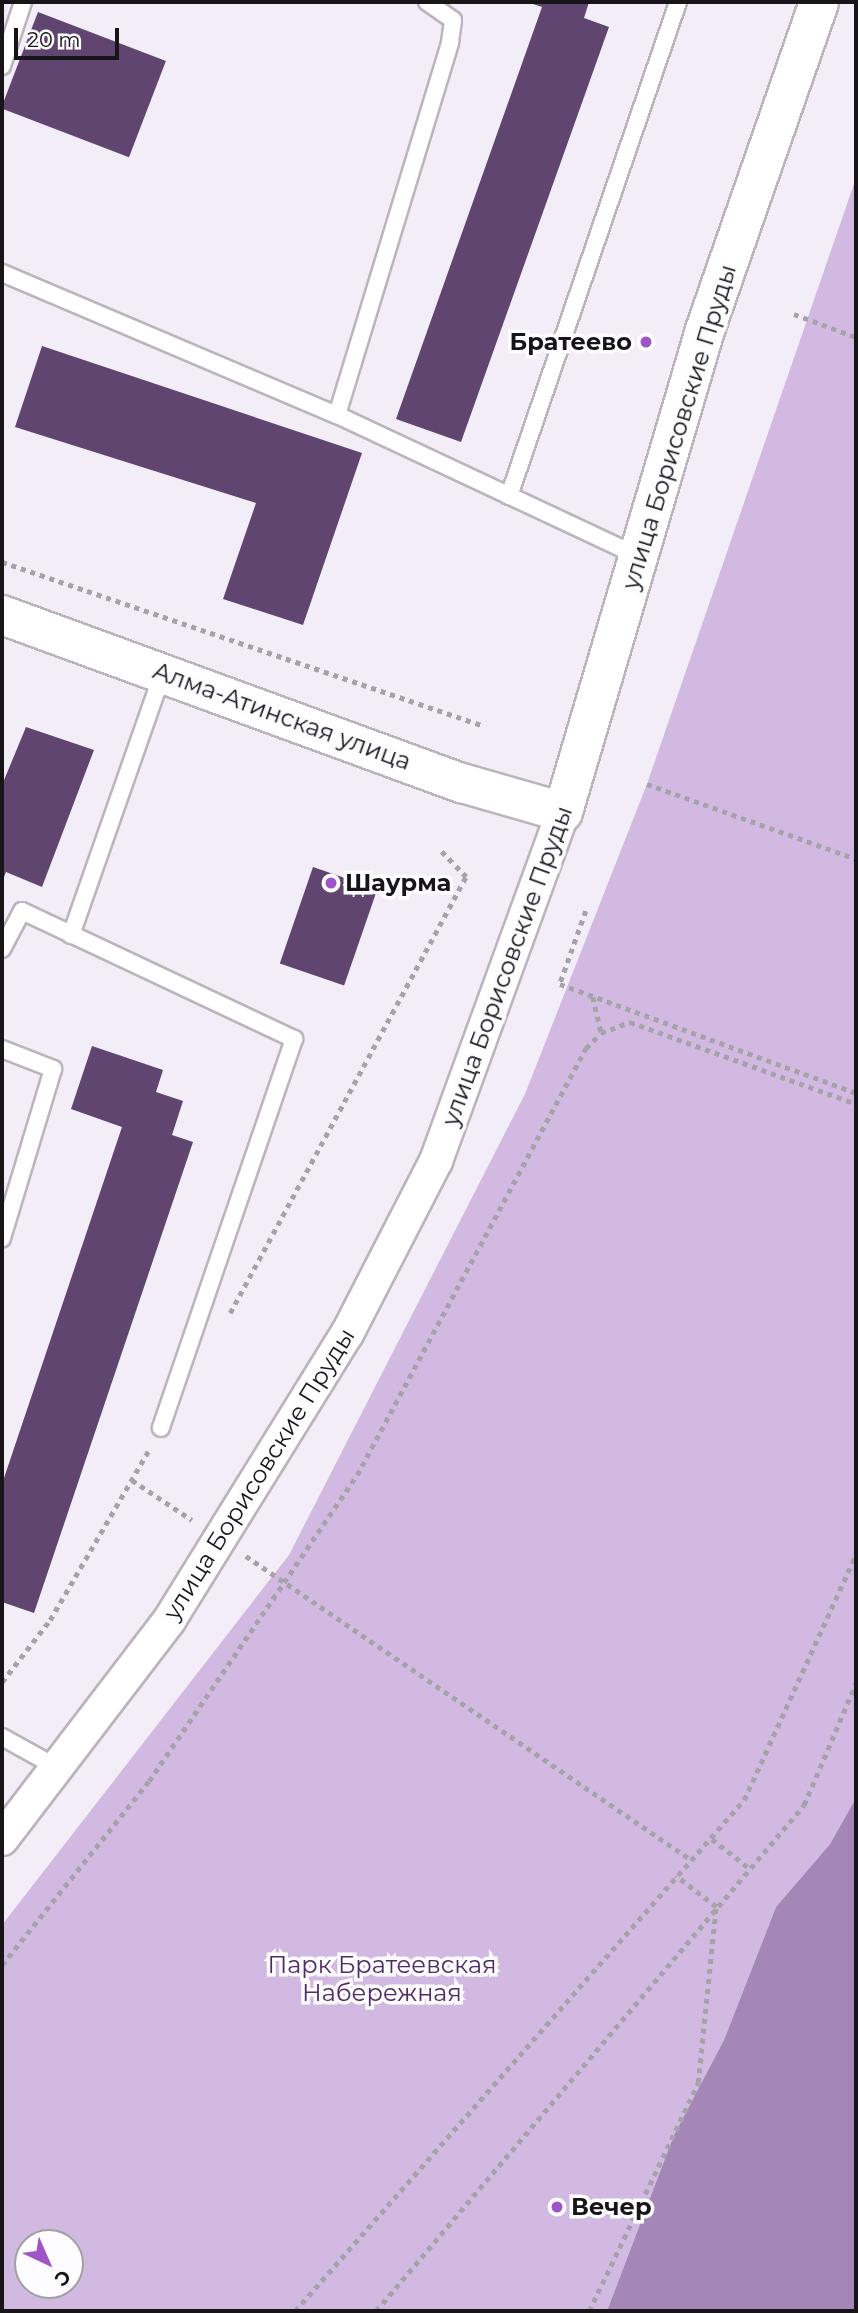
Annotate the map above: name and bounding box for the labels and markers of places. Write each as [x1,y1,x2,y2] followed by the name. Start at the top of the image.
[510,328,632,356] place label: Братеево
[638,334,654,350] marker: Братеево
[345,869,451,897] place label: Шаурма
[323,875,339,891] marker: Шаурма
[571,2193,652,2221] place label: Вечер
[549,2199,565,2215] marker: Вечер

